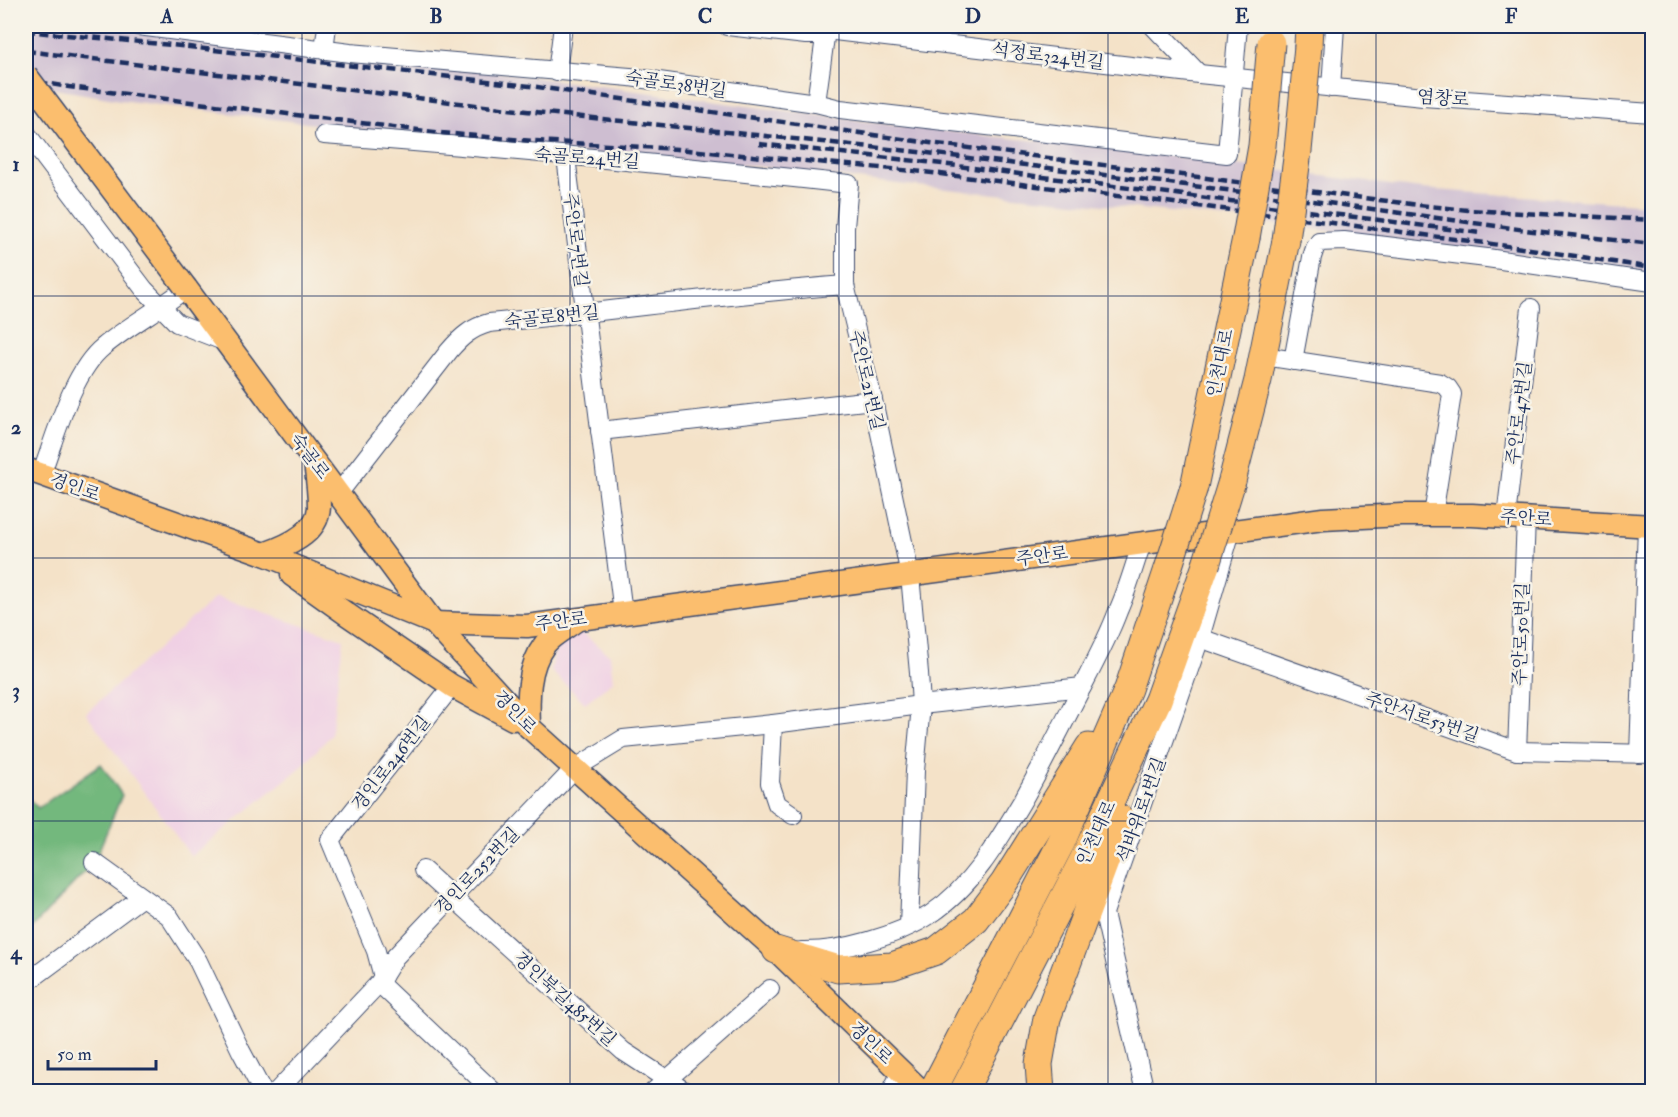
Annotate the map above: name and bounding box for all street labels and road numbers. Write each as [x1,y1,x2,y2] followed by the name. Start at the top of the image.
[991,38,1105,75] street label: 석정로324번길
[624,66,728,103] street label: 숙골로38번길
[1416,85,1470,112] street label: 염창로
[533,143,641,174] street label: 숙골로24번길
[558,191,593,289] street label: 주안로7번길
[503,301,601,334] street label: 숙골로8번길
[1202,327,1239,400] street label: 인천대로
[844,328,889,433] street label: 주안로21번길
[1502,360,1537,466] street label: 주안로47번길
[285,429,334,484] street label: 숙골로
[46,468,103,507] street label: 경인로
[1499,505,1553,532] street label: 주안로
[1015,541,1070,572] street label: 주안로
[1508,582,1535,686] street label: 주안로50번길
[534,607,588,636] street label: 주안로
[488,686,541,739] street label: 경인로
[1362,687,1482,748] street label: 주안서로53번길
[347,711,436,816] street label: 경인로246번길
[1112,754,1171,866] street label: 석바위로1번길
[1071,797,1122,870] street label: 인천대로
[430,823,525,920] street label: 경인로252번길
[509,947,621,1052] street label: 경인북길485번길
[844,1017,897,1070] street label: 경인로

